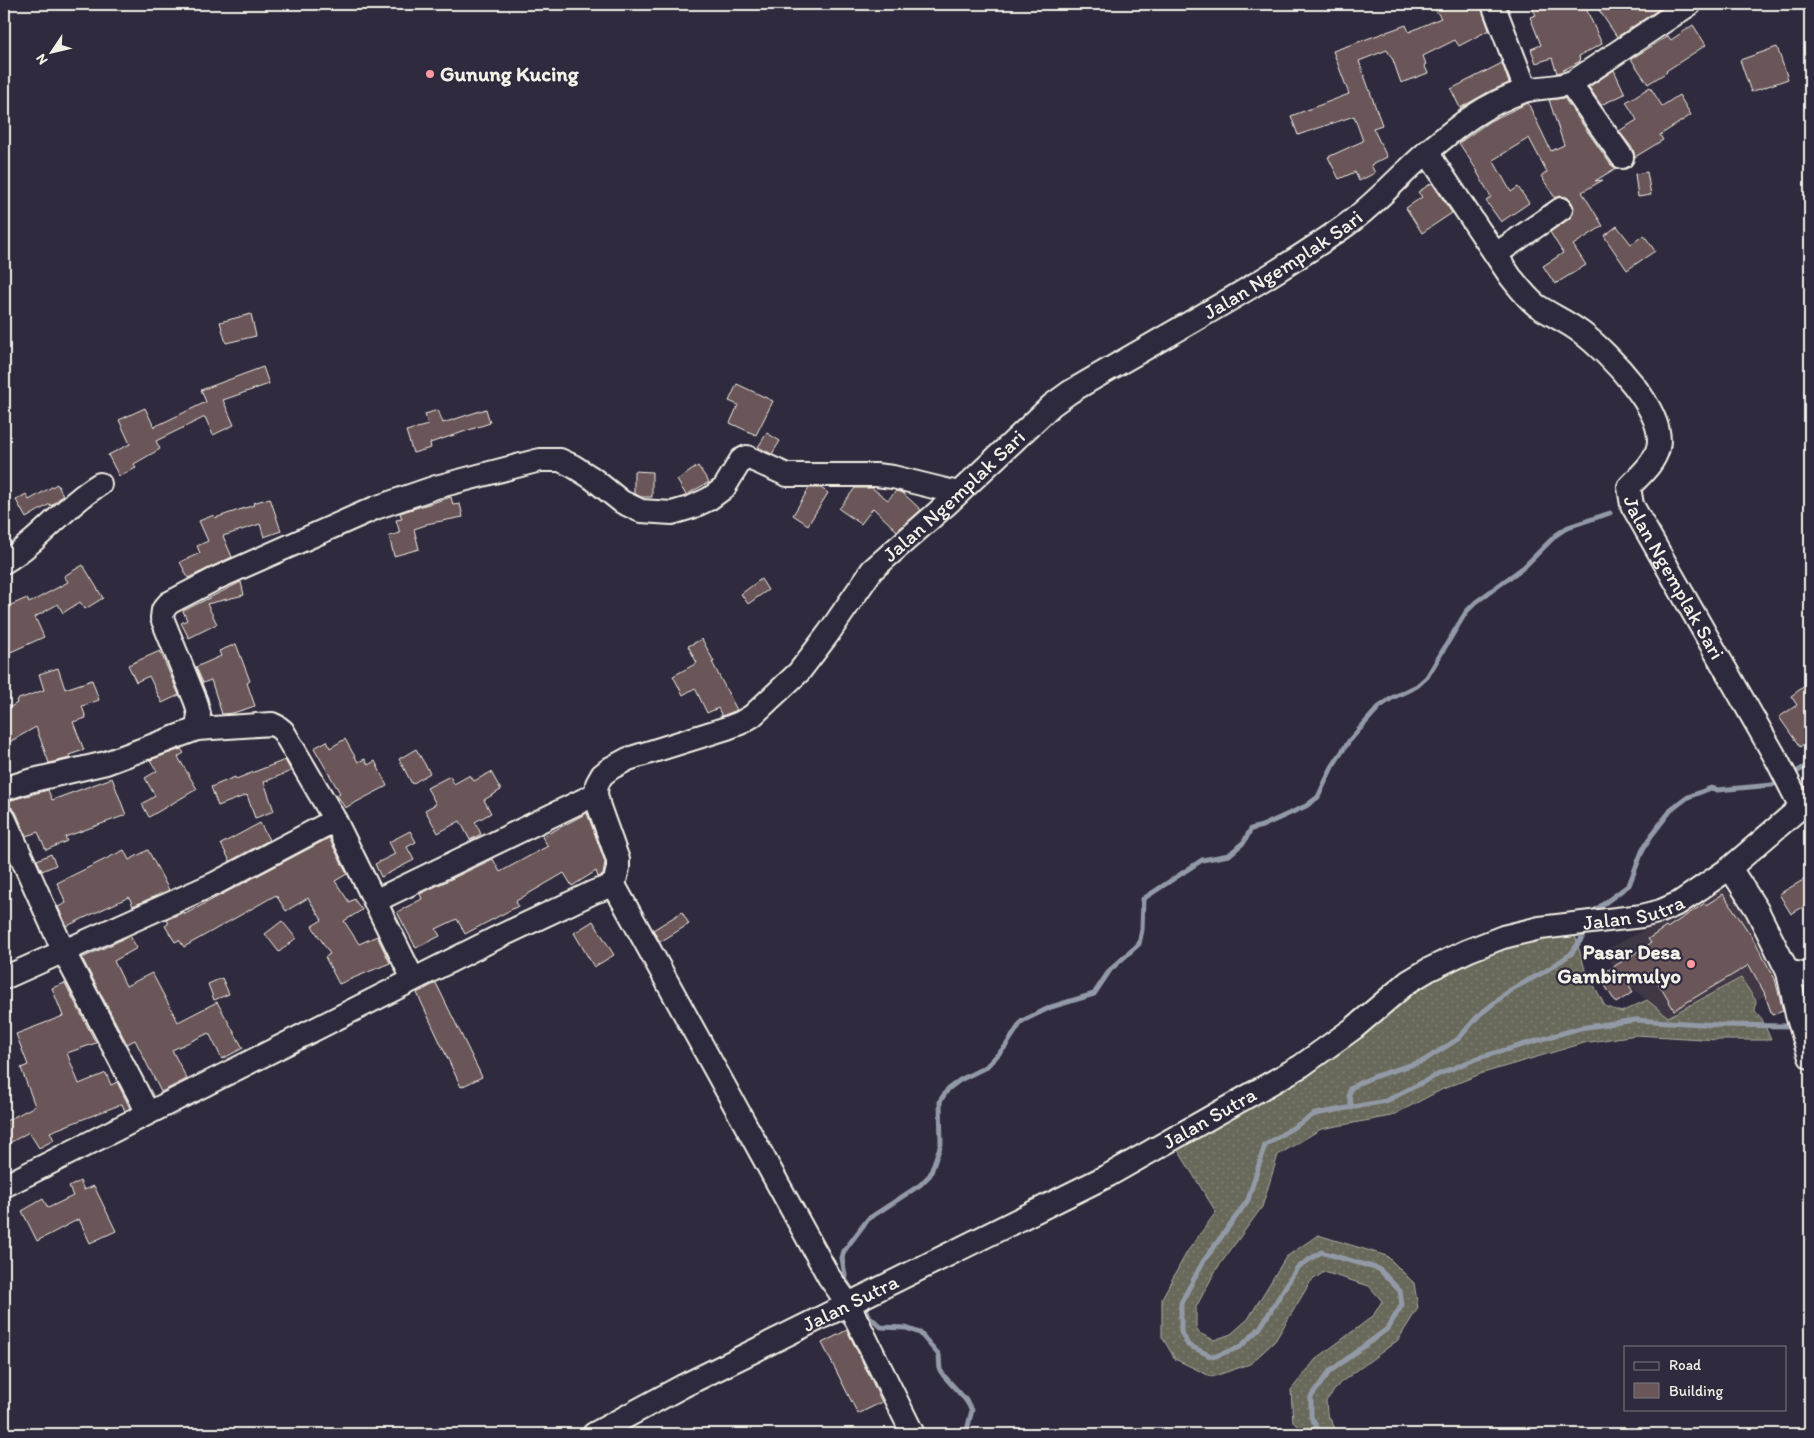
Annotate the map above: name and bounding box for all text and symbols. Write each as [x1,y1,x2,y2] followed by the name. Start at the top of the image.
[28,28,78,78] north arrow
[32,50,51,68] text: N
[440,61,580,87] place label: Gunung Kucing
[424,68,436,80] marker: Gunung Kucing
[1199,204,1367,324] street label: Jalan Ngemplak Sari
[877,424,1030,567] street label: Jalan Ngemplak Sari
[1619,495,1730,664] street label: Jalan Ngemplak Sari
[1581,889,1688,935] street label: Jalan Sutra
[1557,939,1682,989] place label: Pasar Desa Gambirmulyo
[1685,958,1697,970] marker: Pasar Desa Gambirmulyo
[1158,1081,1260,1154] street label: Jalan Sutra
[798,1268,902,1337] street label: Jalan Sutra
[1624,1346,1786,1410] legend
[1669,1356,1702,1374] text: Road
[1669,1382,1723,1400] text: Building

